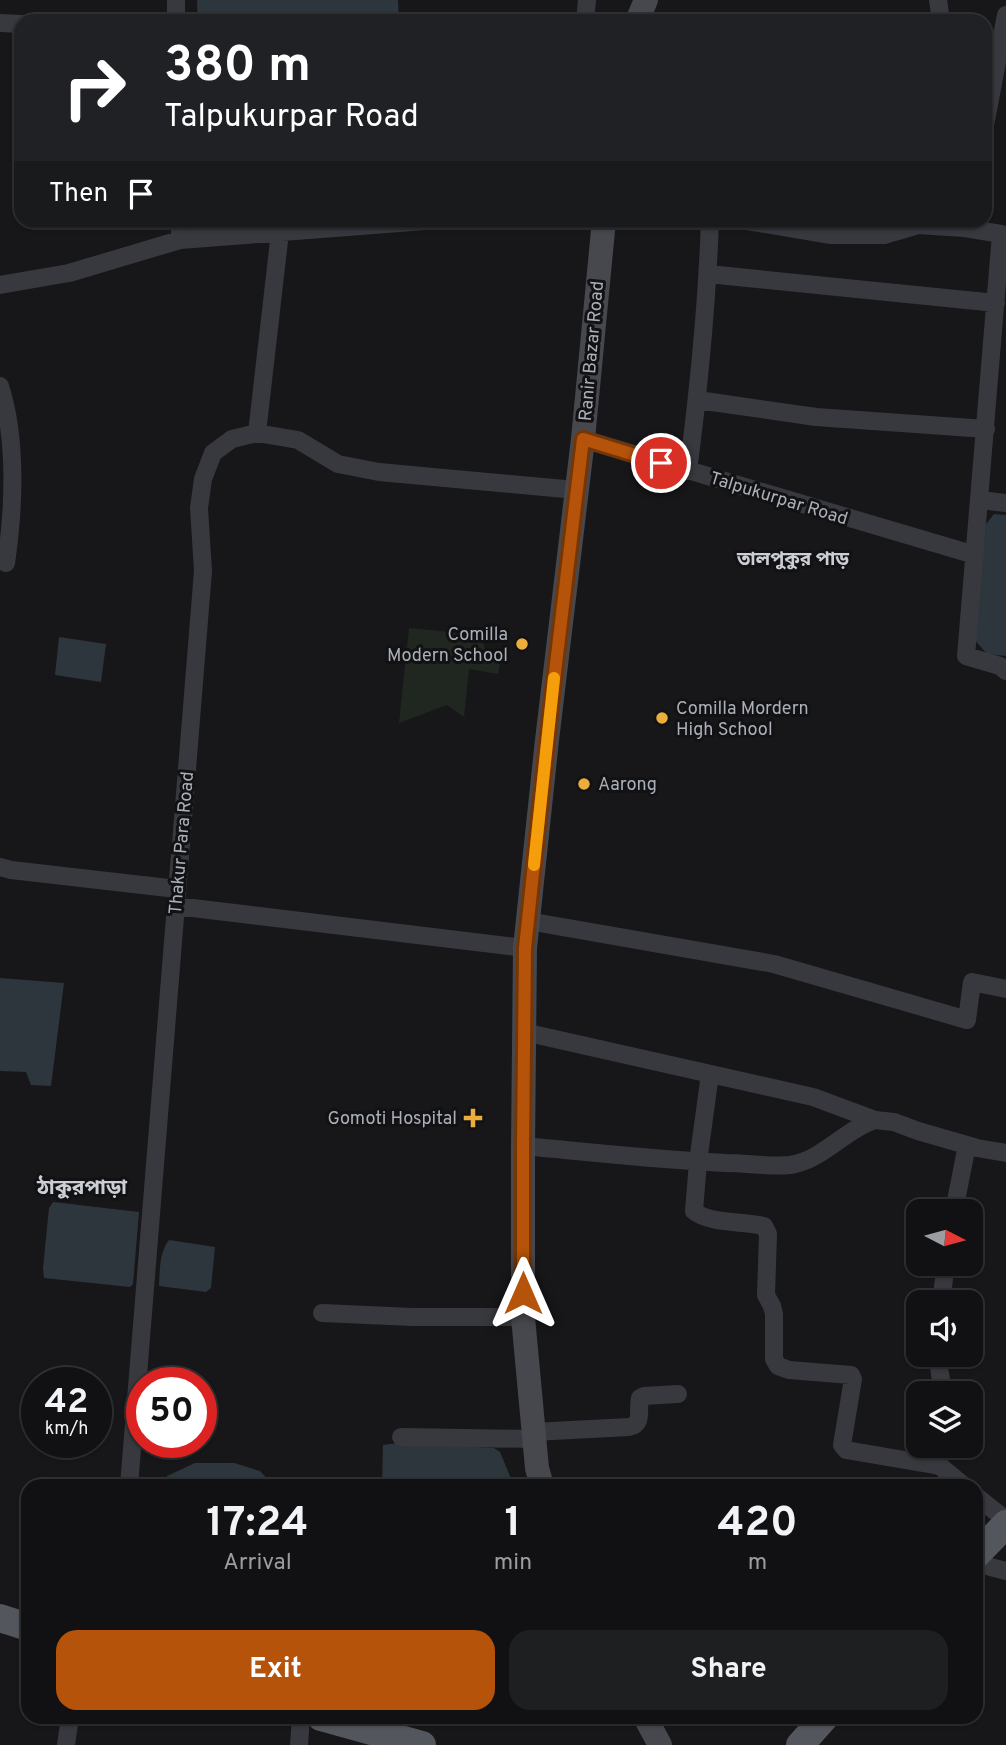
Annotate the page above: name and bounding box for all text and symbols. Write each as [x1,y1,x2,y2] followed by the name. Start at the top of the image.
[164,37,311,99] text: 380 m
[49,42,140,133] icon: right
[164,98,419,138] text: Talpukurpar Road
[122,175,160,213] icon: arrive
[49,178,108,211] text: Then
[575,280,610,422] street label: Ranir Bazar Road
[631,433,691,493] pin
[642,444,680,482] icon: arrive
[707,467,850,531] street label: Talpukurpar Road
[736,548,849,572] district label: তালপুকুর পাড়
[387,624,508,668] place label: Comilla Modern School
[514,636,530,652] marker: Comilla Modern School
[676,698,809,742] place label: Comilla Mordern High School
[654,710,670,726] marker: Comilla Mordern High School
[165,771,200,916] street label: Thakur Para Road
[598,774,657,797] place label: Aarong
[576,776,592,792] marker: Aarong
[328,1108,457,1131] place label: Gomoti Hospital
[463,1108,483,1128] marker: Gomoti Hospital
[36,1175,128,1202] district label: ঠাকুরপাড়া
[906,1199,984,1276] north arrow
[906,1199,983,1458] map controls
[486,1256,560,1330] position arrow
[906,1290,983,1367] button: sound
[126,1367,217,1458] speed limit sign: 50
[45,1381,88,1425] text: 42
[906,1381,983,1458] button: layers
[45,1418,88,1441] text: km/h
[206,1498,309,1551] text: 17:24
[505,1498,521,1551] text: 1
[717,1498,798,1551] text: 420
[223,1549,292,1578] text: Arrival
[494,1549,532,1578] text: min
[748,1549,767,1578] text: m
[56,1630,495,1710] button: Exit
[509,1630,948,1710] button: Share

